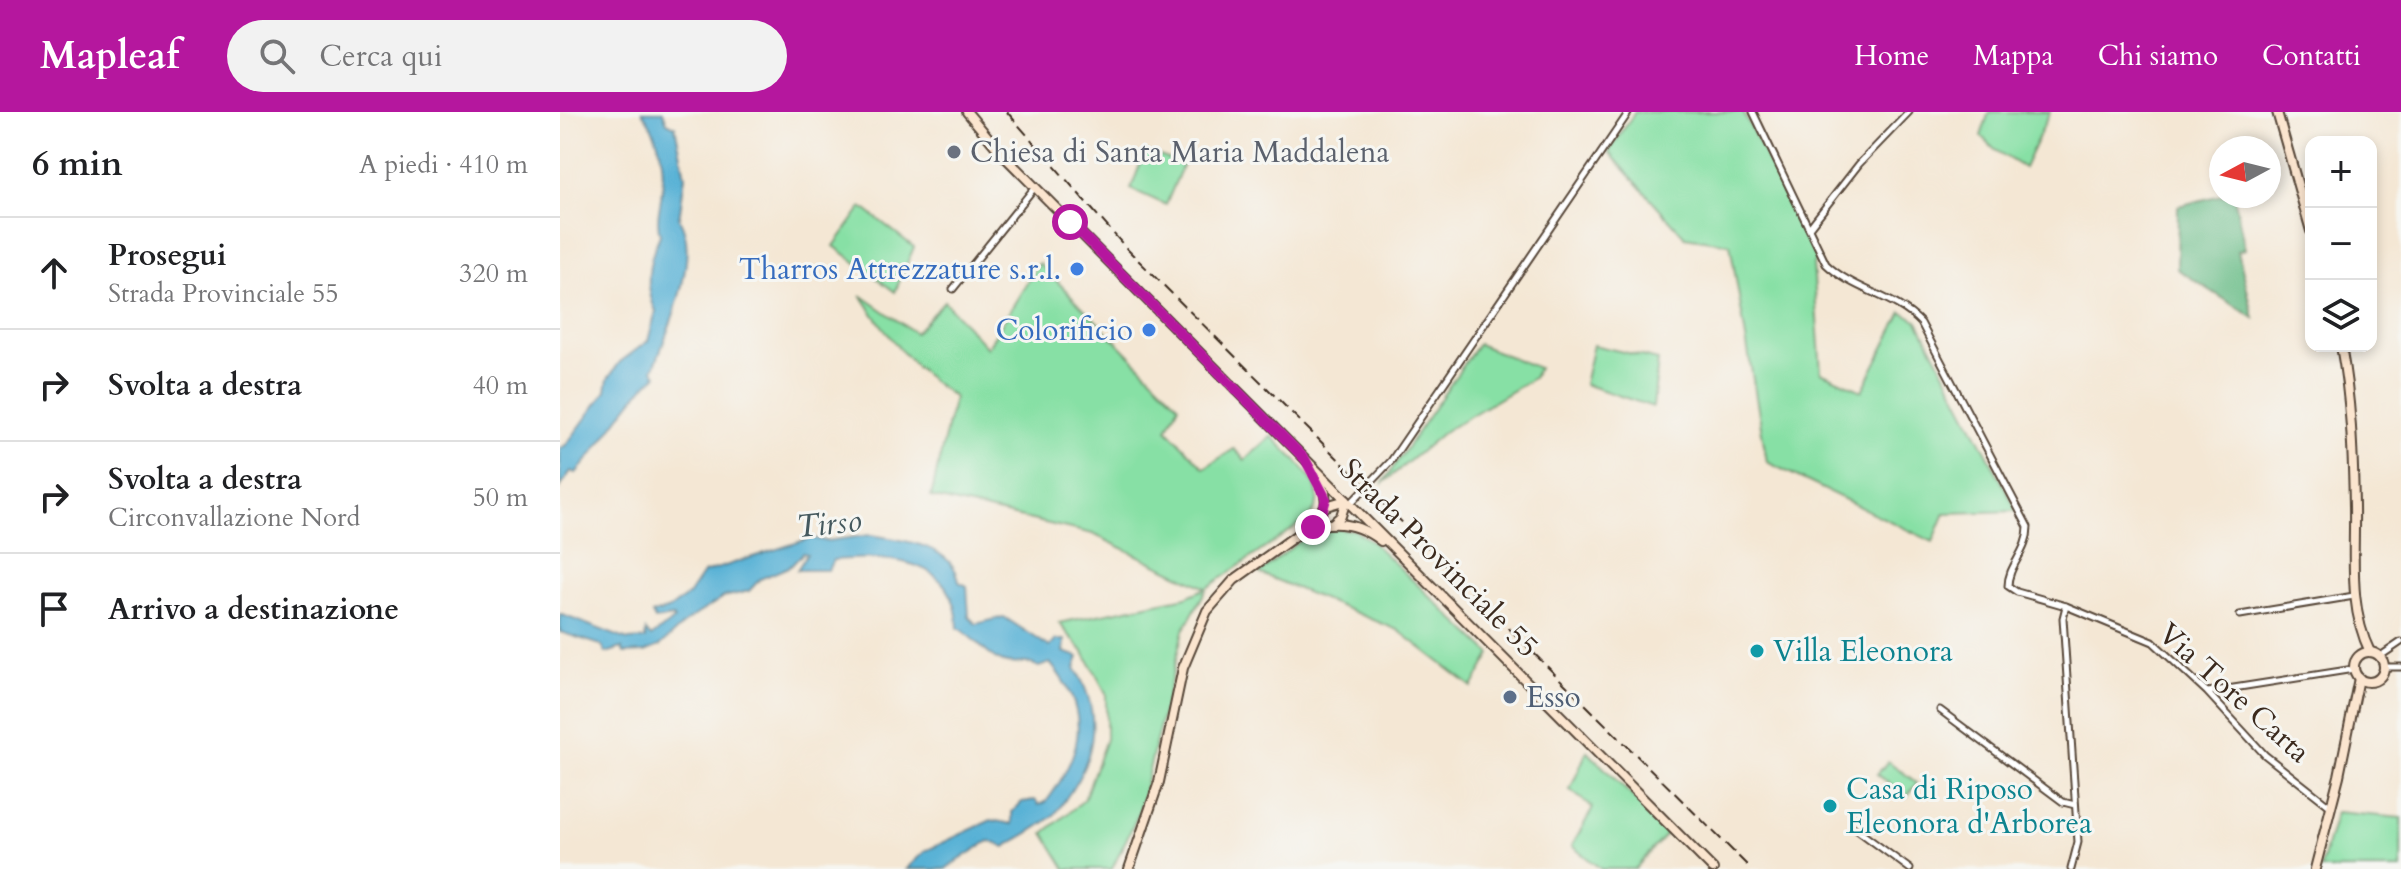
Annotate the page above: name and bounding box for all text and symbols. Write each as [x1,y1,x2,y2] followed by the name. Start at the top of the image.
[227,20,787,92] search box
[40,30,179,82] text: Mapleaf
[255,34,299,78] icon: search
[319,36,442,77] text: Cerca qui
[1854,37,1929,75] text: Home
[1973,37,2054,75] text: Mappa
[2098,37,2218,75] text: Chi siamo
[2262,37,2361,75] text: Contatti
[970,132,1390,173] place label: Chiesa di Santa Maria Maddalena
[2209,136,2281,208] north arrow
[2305,136,2377,352] map controls
[2305,136,2377,208] button: +
[32,141,123,187] text: 6 min
[945,143,963,161] marker: Chiesa di Santa Maria Maddalena
[359,147,528,182] text: A piedi · 410 m
[1052,204,1088,240] route start
[2305,208,2377,280] button: −
[108,235,227,276] text: Prosegui
[739,249,1061,290] place label: Tharros Attrezzature s.r.l.
[32,251,76,295] icon: ahead
[459,256,528,291] text: 320 m
[1068,260,1086,278] marker: Tharros Attrezzature s.r.l.
[108,276,339,311] text: Strada Provinciale 55
[2305,280,2377,352] button: layers
[995,310,1133,351] place label: Colorificio
[1140,321,1158,339] marker: Colorificio
[32,363,76,407] icon: right
[108,365,302,406] text: Svolta a destra
[472,368,528,403] text: 40 m
[1330,449,1548,667] street label: Strada Provinciale 55
[108,459,302,500] text: Svolta a destra
[32,475,76,519] icon: right
[472,480,528,515] text: 50 m
[794,499,864,549] water label: Tirso
[108,500,360,535] text: Circonvallazione Nord
[1295,509,1331,545] route end
[32,587,76,631] icon: arrive
[108,589,399,630] text: Arrivo a destinazione
[2149,614,2319,772] street label: Via Tore Carta
[1773,631,1953,672] place label: Villa Eleonora
[1748,642,1766,660] marker: Villa Eleonora
[1526,677,1581,718] place label: Esso
[1501,688,1519,706] marker: Esso
[1846,769,2092,844] place label: Casa di Riposo Eleonora d'Arborea
[1821,797,1839,815] marker: Casa di Riposo Eleonora d'Arborea

